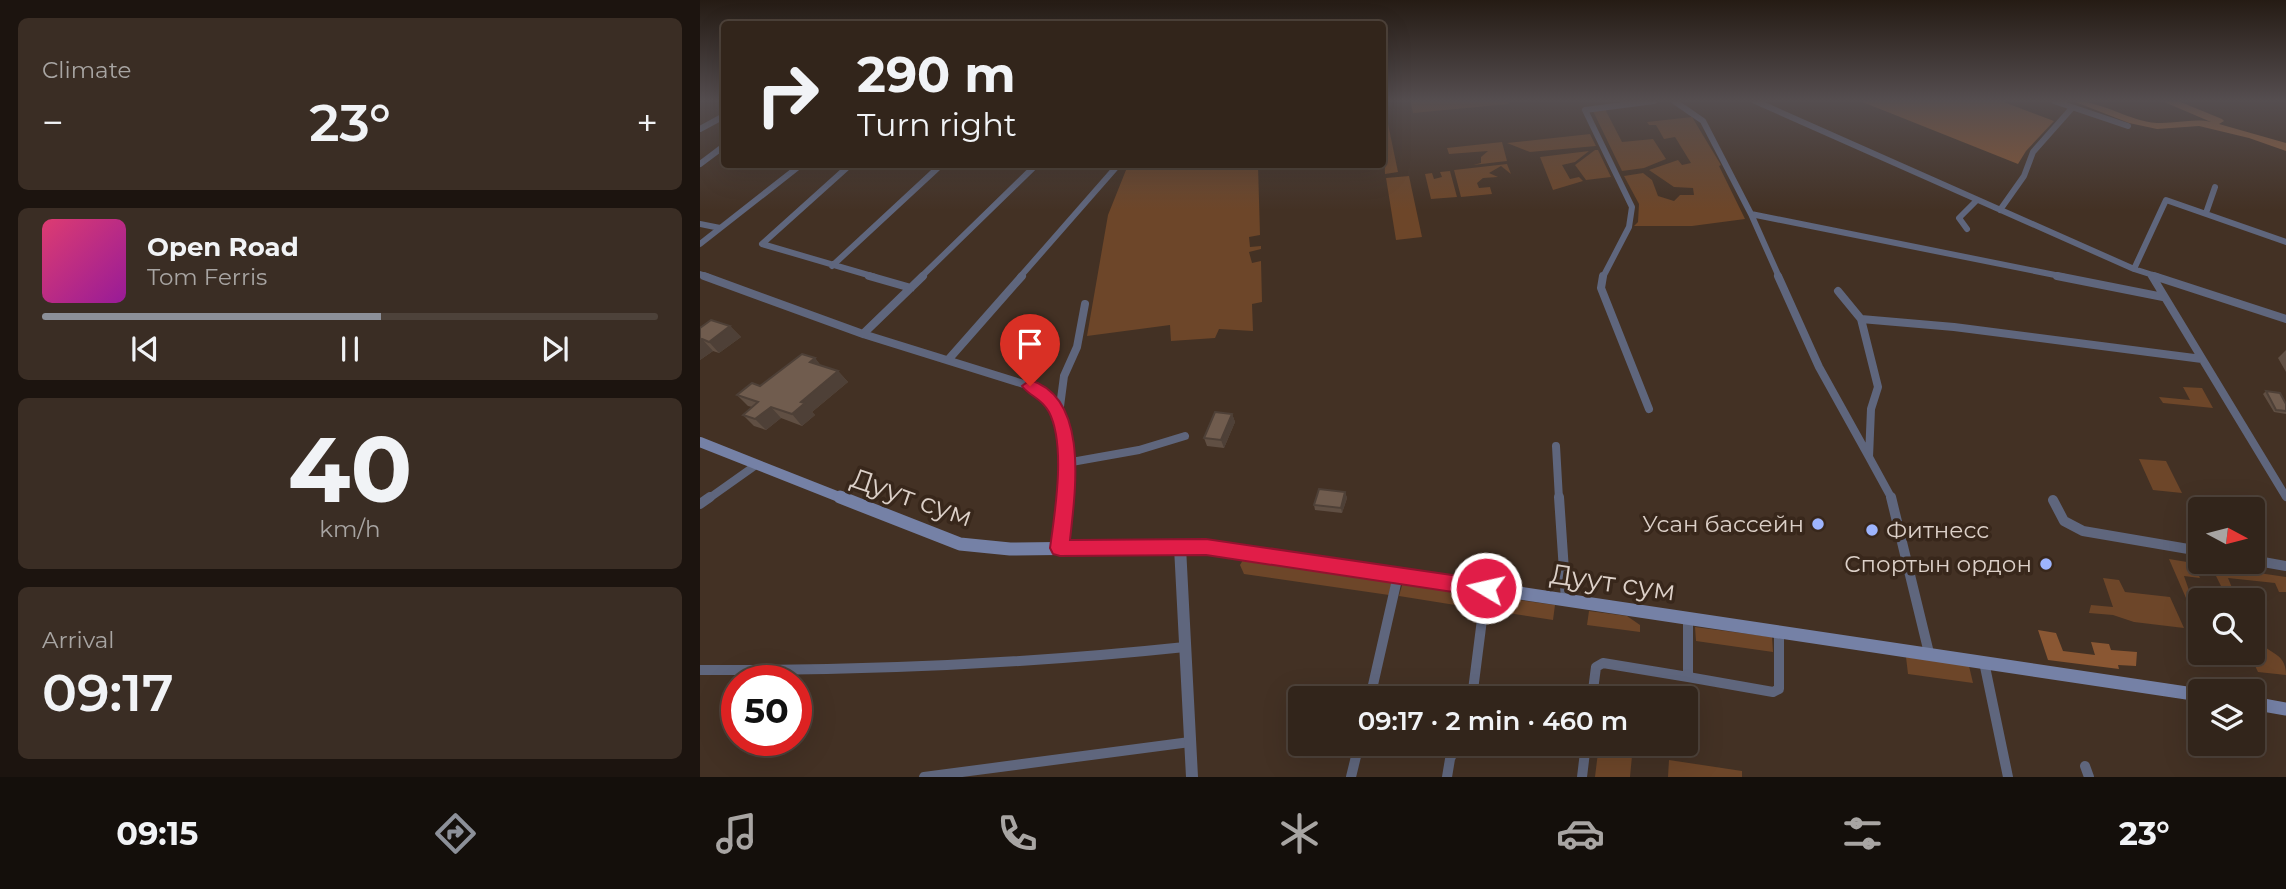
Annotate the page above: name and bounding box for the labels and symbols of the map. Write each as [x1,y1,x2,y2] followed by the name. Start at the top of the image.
[1000,314,1060,386] pin
[847,460,977,534] street label: Дуут сум
[2188,497,2264,574] north arrow
[1642,510,1804,538] place label: Усан бассейн
[1810,516,1826,532] marker: Усан бассейн
[1886,516,1989,544] place label: Фитнесс
[1864,522,1880,538] marker: Фитнесс
[1844,550,2032,578] place label: Спортын ордон
[1449,551,1523,625] position arrow
[1548,556,1678,608] street label: Дуут сум
[2038,556,2054,572] marker: Спортын ордон
[721,665,812,756] speed limit sign: 50

